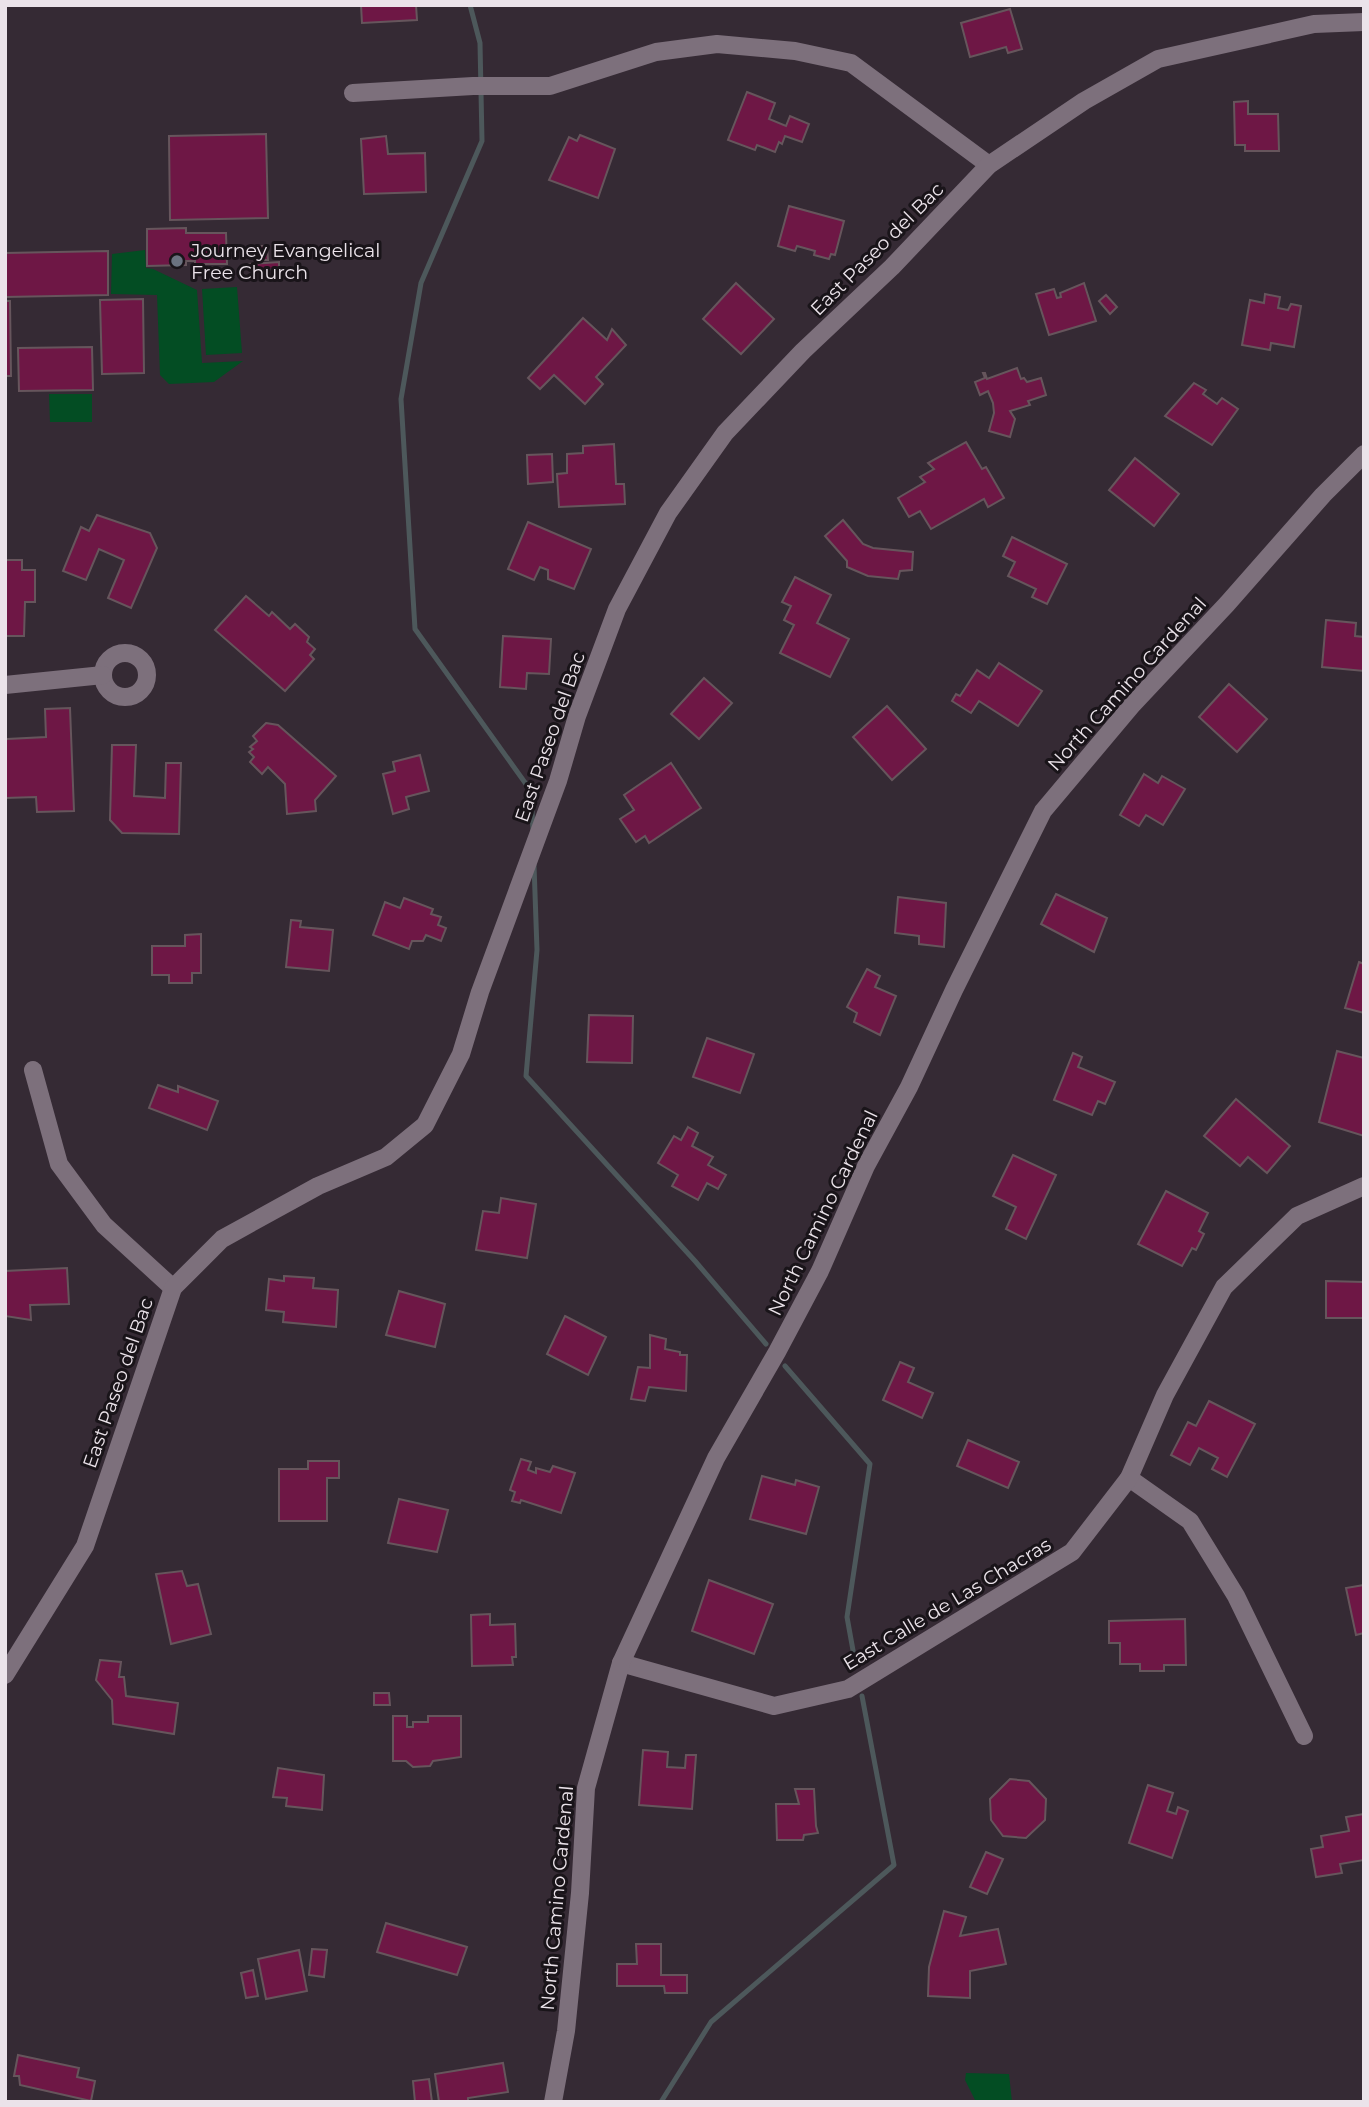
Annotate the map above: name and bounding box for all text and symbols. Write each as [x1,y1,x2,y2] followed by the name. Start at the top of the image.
[806,178,948,320] street label: East Paseo del Bac
[190,239,380,284] place label: Journey Evangelical Free Church
[169,253,185,269] marker: Journey Evangelical Free Church
[1043,592,1211,776] street label: North Camino Cardenal
[510,649,590,825] street label: East Paseo del Bac
[763,1106,883,1320] street label: North Camino Cardenal
[78,1295,158,1471] street label: East Paseo del Bac
[839,1533,1055,1675] street label: East Calle de Las Chacras
[536,1785,578,2011] street label: North Camino Cardenal

